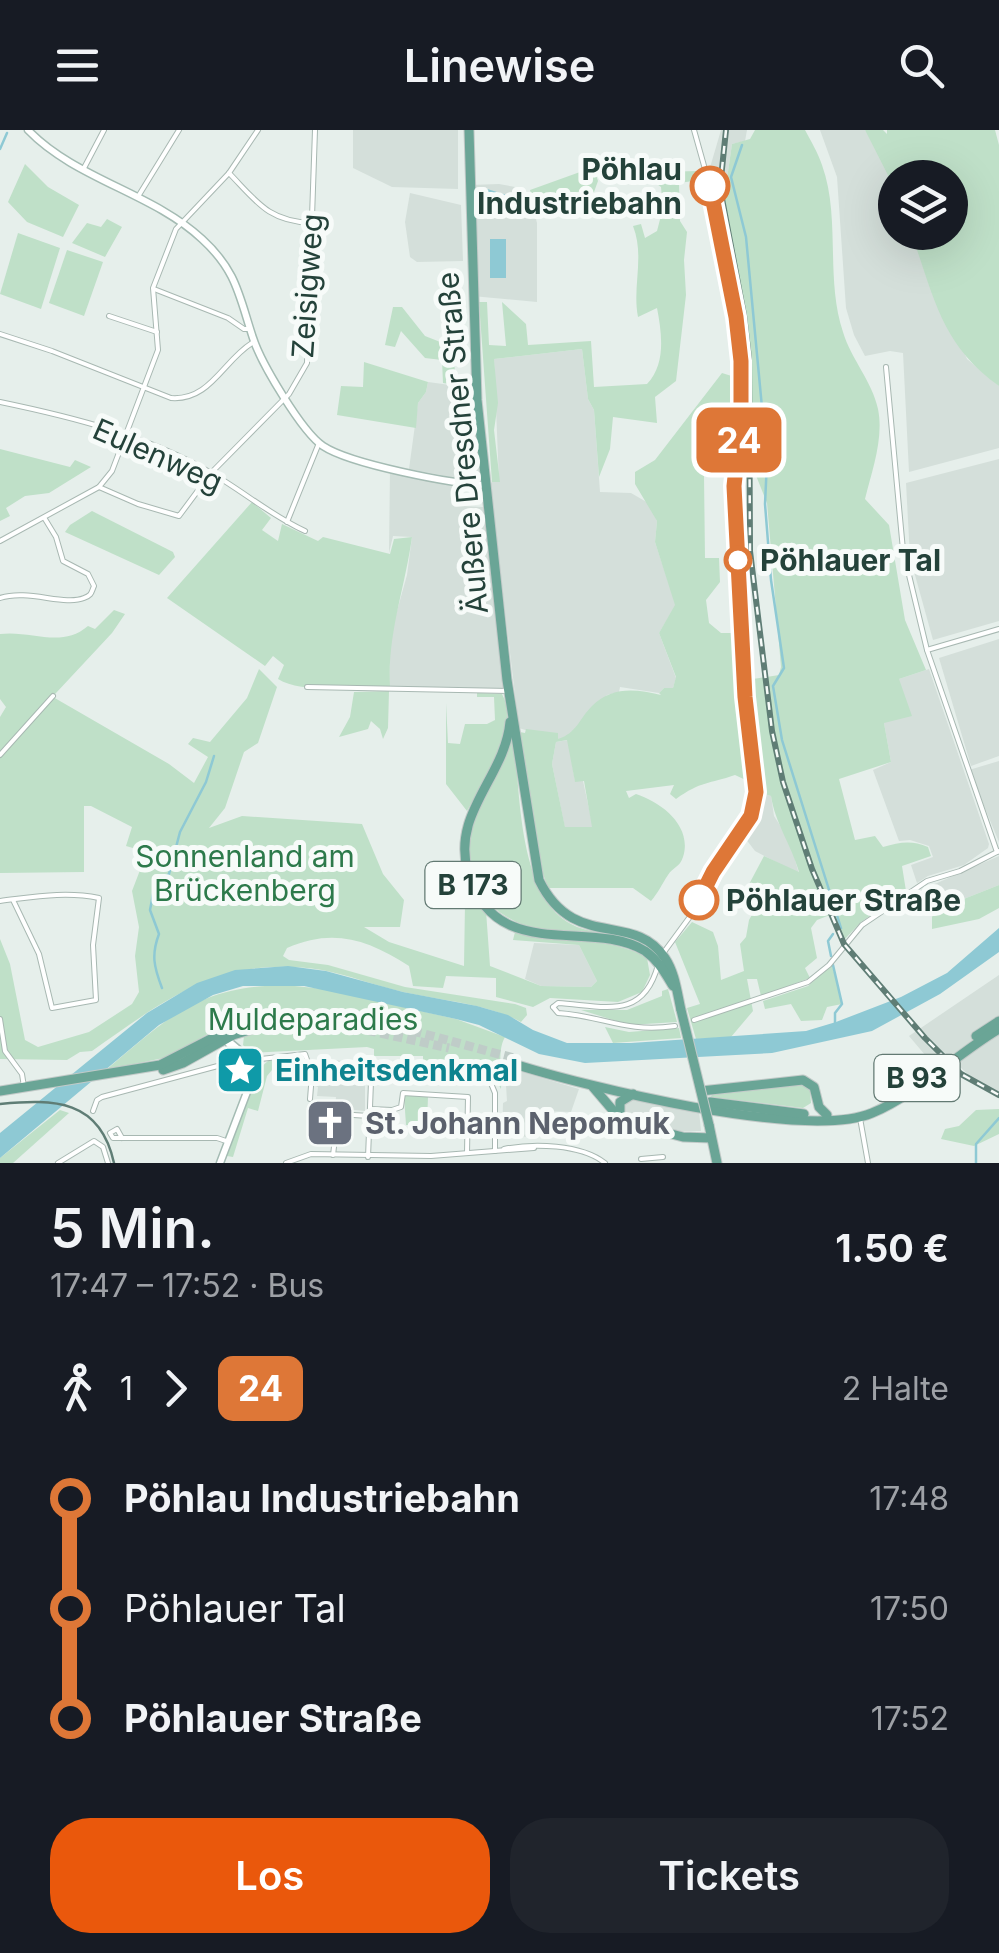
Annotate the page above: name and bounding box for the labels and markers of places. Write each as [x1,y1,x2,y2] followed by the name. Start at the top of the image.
[477,151,682,221] place label: Pöhlau Industriebahn
[691,167,729,205] marker: Pöhlau Industriebahn
[760,542,941,578] place label: Pöhlauer Tal
[725,547,751,573] marker: Pöhlauer Tal
[680,881,718,919] marker: Pöhlauer Straße
[726,882,961,918] place label: Pöhlauer Straße
[214,1044,266,1096] place icon: Einheitsdenkmal
[275,1052,518,1088] place label: Einheitsdenkmal
[304,1097,356,1149] church icon: St. Johann Nepomuk
[365,1105,670,1141] place label: St. Johann Nepomuk

